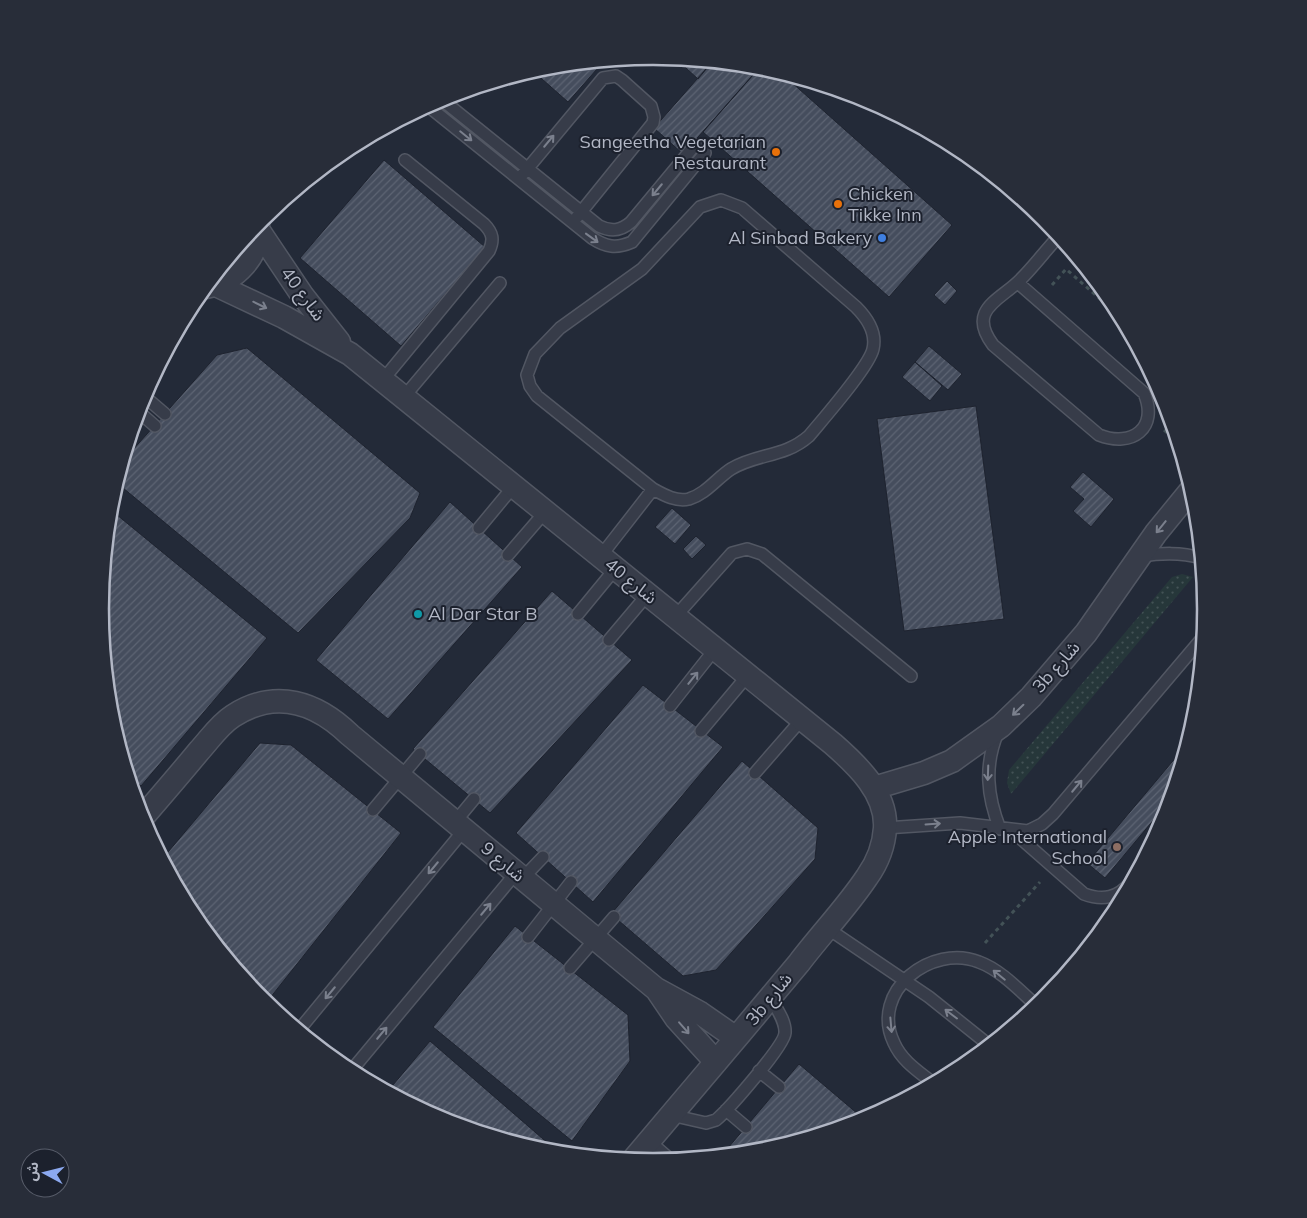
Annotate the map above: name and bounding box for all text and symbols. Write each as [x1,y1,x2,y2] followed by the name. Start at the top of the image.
[579,130,766,174] place label: Sangeetha Vegetarian Restaurant
[459,131,472,142] one-way arrow
[543,135,554,148] one-way arrow
[770,146,782,158] marker: Sangeetha Vegetarian Restaurant
[848,182,922,226] place label: Chicken Tikke Inn
[652,184,663,197] one-way arrow
[832,198,844,210] marker: Chicken Tikke Inn
[728,226,872,249] place label: Al Sinbad Bakery
[876,232,888,244] marker: Al Sinbad Bakery
[585,233,599,243] one-way arrow
[274,262,331,327] street label: شارع 40
[252,301,267,311] one-way arrow
[1155,520,1166,533] one-way arrow
[598,552,662,611] street label: شارع 40
[428,602,537,625] place label: Al Dar Star B
[412,608,424,620] marker: Al Dar Star B
[1027,636,1087,699] street label: 3b شارع
[687,672,698,685] one-way arrow
[1012,703,1024,716] one-way arrow
[984,764,993,780] one-way arrow
[1071,780,1082,793] one-way arrow
[925,819,941,829] one-way arrow
[948,825,1107,869] place label: Apple International School
[475,837,530,889] street label: شارع 9
[1111,841,1123,853] marker: Apple International School
[428,861,439,874] one-way arrow
[481,903,492,916] one-way arrow
[740,968,799,1032] street label: 3b شارع
[993,969,1006,980] one-way arrow
[324,986,335,999] one-way arrow
[945,1009,958,1020] one-way arrow
[886,1017,895,1033] one-way arrow
[678,1021,690,1034] one-way arrow
[376,1027,388,1040] one-way arrow
[20,1148,70,1198] north arrow
[22,1161,42,1182] text: ش

